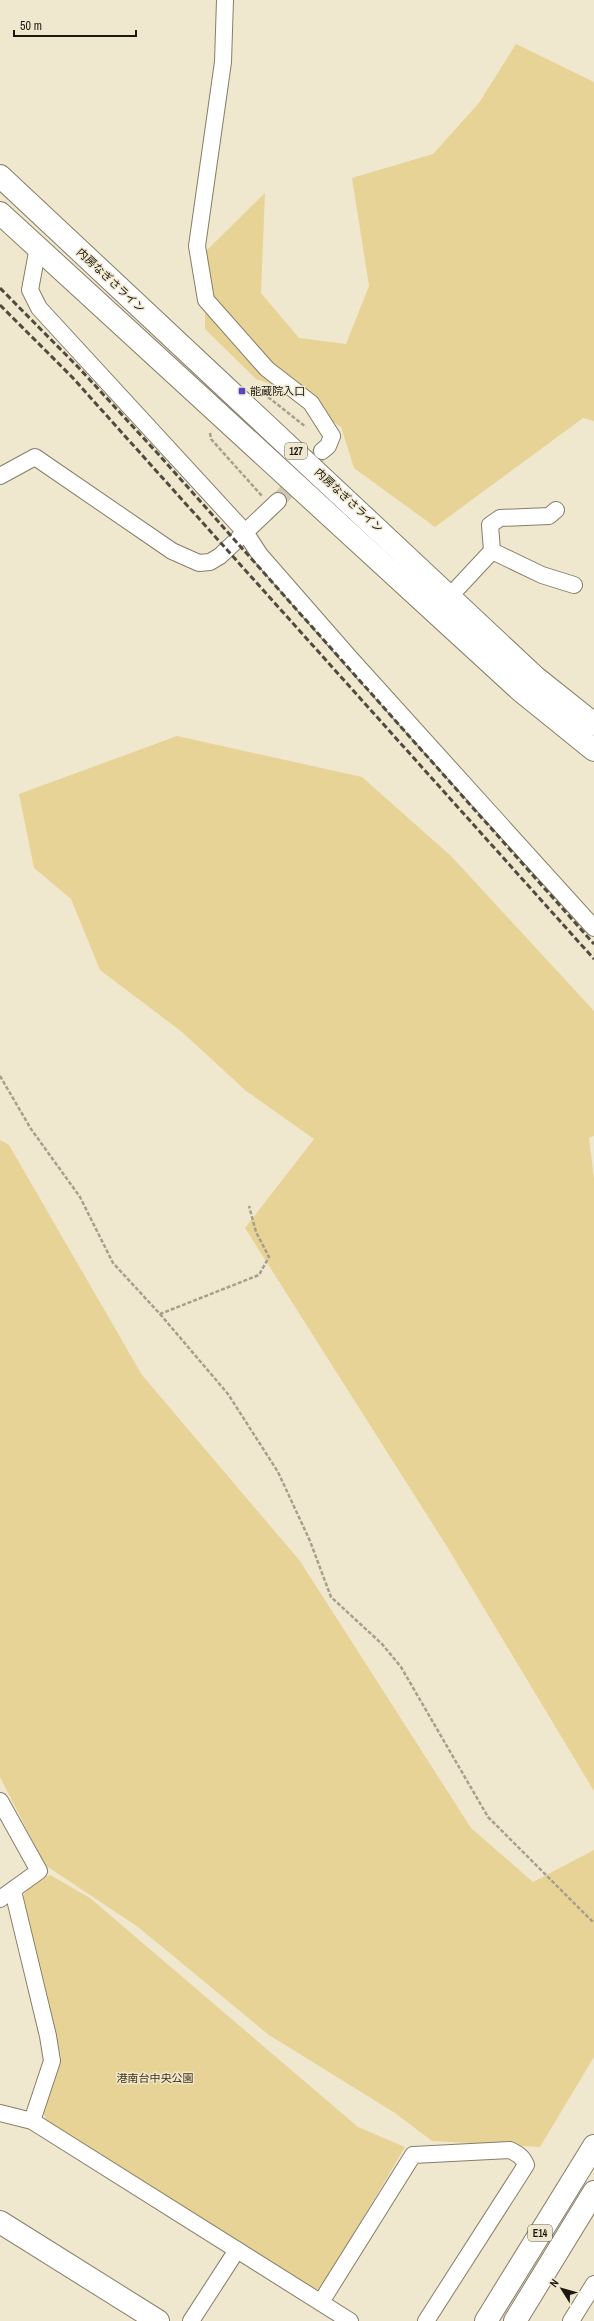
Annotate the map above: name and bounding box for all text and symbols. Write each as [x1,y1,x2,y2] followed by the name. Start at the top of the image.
[14,12,136,38] scale bar
[20,18,42,34] text: 50 m
[74,245,148,315] street label: 内房なぎさライン
[250,384,305,398] place label: 能蔵院入口
[237,386,247,396] marker: 能蔵院入口
[285,443,307,459] road number: 127
[312,465,386,535] street label: 内房なぎさライン
[117,2071,194,2085] park label: 港南台中央公園
[528,2225,552,2241] road number: E14
[542,2269,582,2309] north arrow
[546,2276,562,2290] text: N

